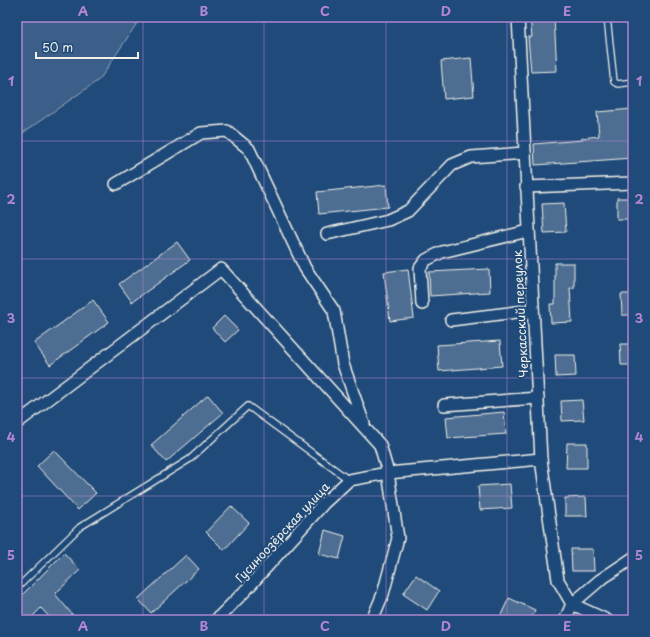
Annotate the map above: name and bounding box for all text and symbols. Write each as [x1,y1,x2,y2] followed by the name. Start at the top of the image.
[78,1,88,20] text: A
[200,1,209,20] text: B
[320,1,330,20] text: C
[441,1,451,20] text: D
[563,1,571,20] text: E
[36,34,138,60] scale bar
[42,38,73,56] text: 50 m
[8,71,14,90] text: 1
[636,71,642,90] text: 1
[6,189,16,208] text: 2
[634,189,644,208] text: 2
[508,249,532,378] street label: Черкасский переулок
[7,308,16,327] text: 3
[635,308,644,327] text: 3
[7,427,16,446] text: 4
[635,427,644,446] text: 4
[231,477,334,586] street label: Гусиноозёрская улица
[7,545,15,564] text: 5
[635,545,643,564] text: 5
[78,616,88,635] text: A
[200,616,209,635] text: B
[320,616,330,635] text: C
[441,616,451,635] text: D
[563,616,571,635] text: E

